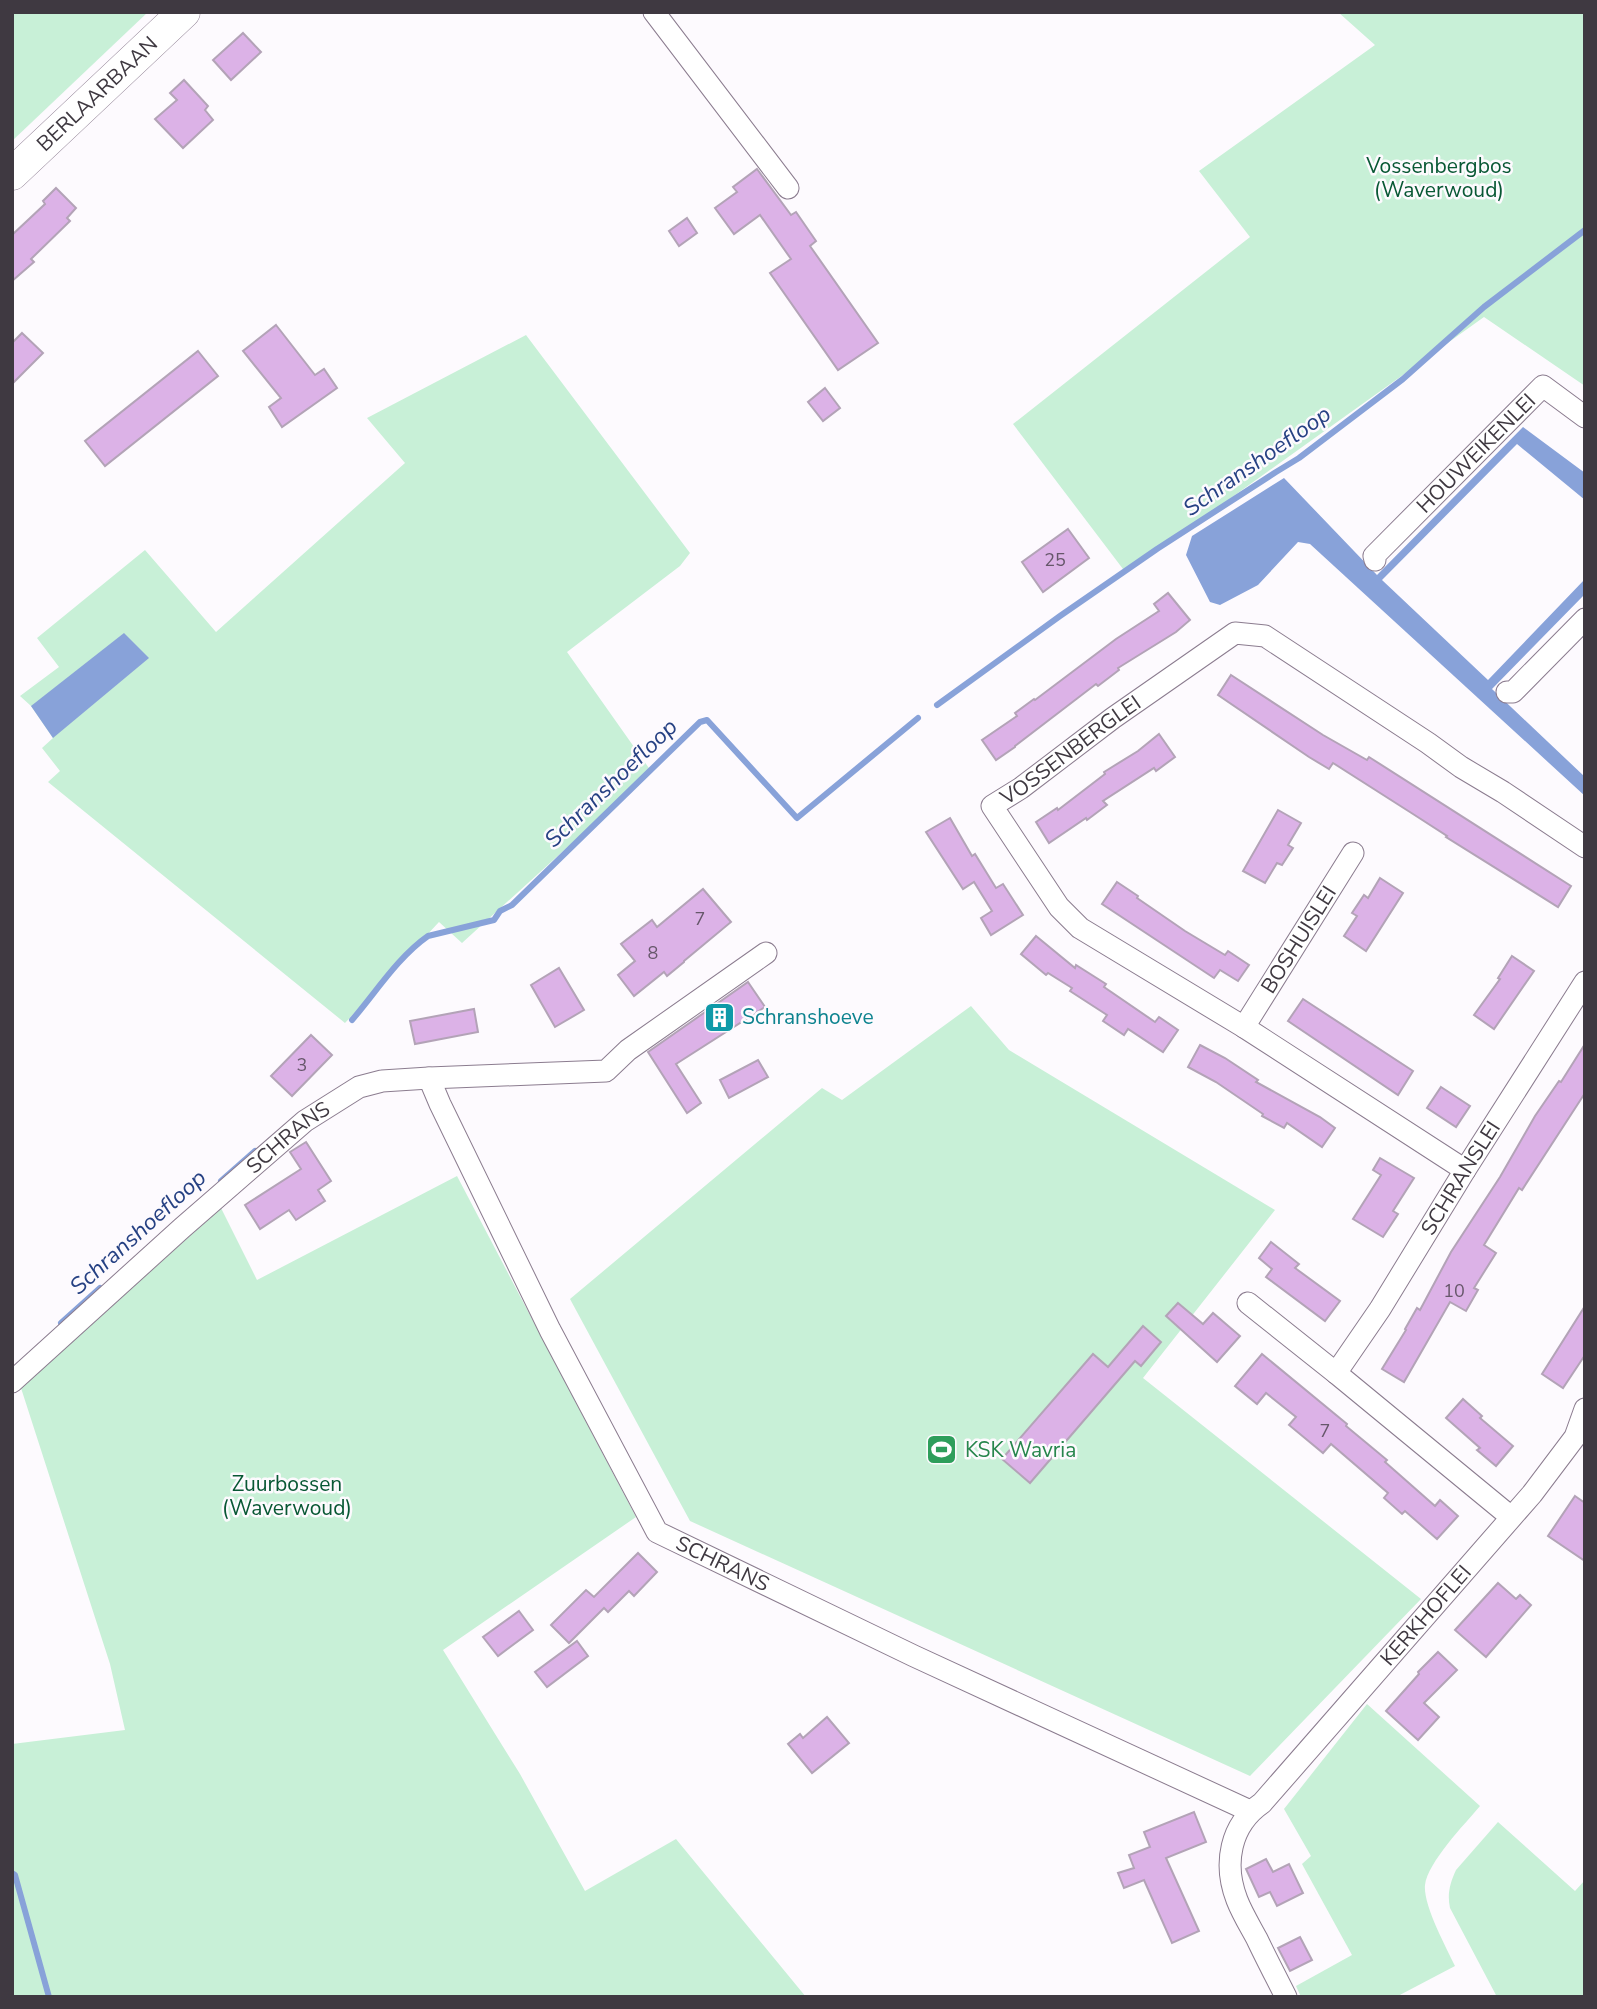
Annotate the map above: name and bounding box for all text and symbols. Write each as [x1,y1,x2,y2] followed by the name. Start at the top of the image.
[31,30,164,158] street label: BERLAARBAAN
[1365,152,1512,204] park label: Vossenbergbos (Waverwoud)
[1410,387,1542,519] street label: HOUWEIKENLEI
[1177,398,1337,524] water label: Schranshoefloop
[1044,548,1066,572] house number: 25
[994,689,1146,812] street label: VOSSENBERGLEI
[538,712,684,854] water label: Schranshoefloop
[1254,881,1343,999] street label: BOSHUISLEI
[695,907,705,931] house number: 7
[648,941,658,965] house number: 8
[702,1000,736,1034] building icon: Schranshoeve
[742,1003,874,1031] place label: Schranshoeve
[297,1053,307,1077] house number: 3
[240,1095,335,1180] street label: SCHRANS
[1414,1116,1507,1240] street label: SCHRANSLEI
[63,1162,213,1302] water label: Schranshoefloop
[1443,1279,1465,1303] house number: 10
[1320,1419,1330,1443] house number: 7
[925,1433,959,1467] sports icon: KSK Wavria
[965,1436,1076,1464] place label: KSK Wavria
[222,1470,352,1522] park label: Zuurbossen (Waverwoud)
[671,1529,774,1598] street label: SCHRANS
[1374,1559,1478,1672] street label: KERKHOFLEI

